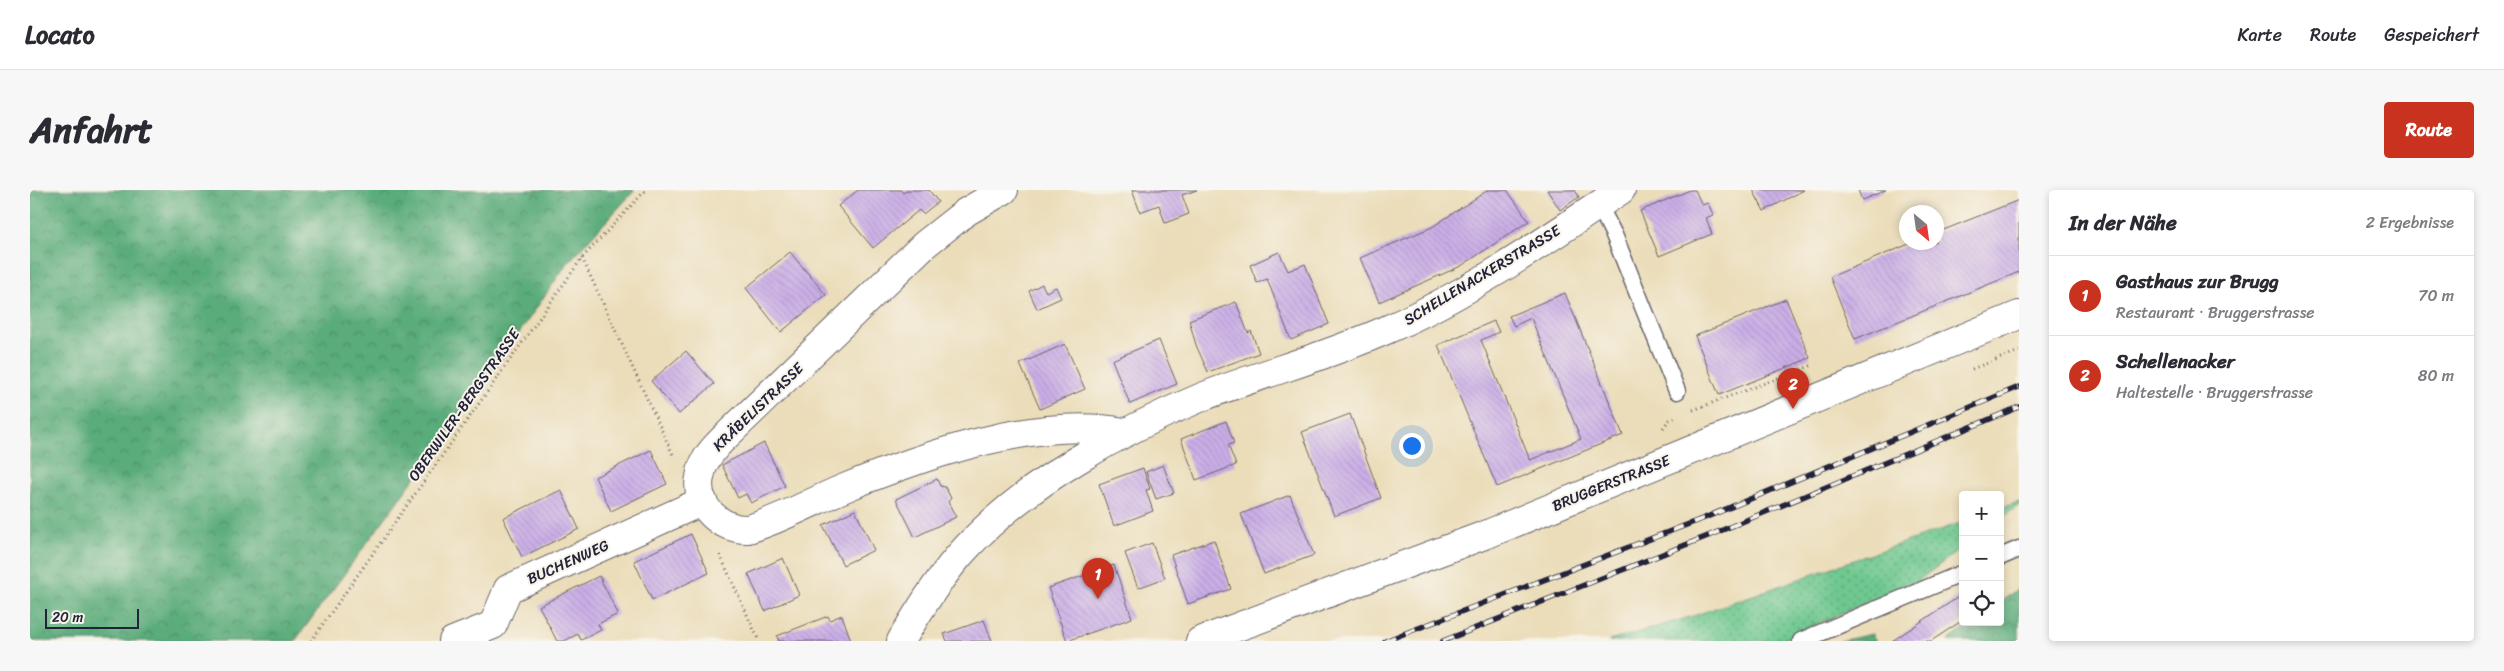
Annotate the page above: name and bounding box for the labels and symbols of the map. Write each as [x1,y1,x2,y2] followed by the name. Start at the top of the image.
[1899,205,1944,250] north arrow
[1399,217,1567,332] street label: SCHELLENACKERSTRASSE
[401,322,528,487] street label: OBERWILER-BERGSTRASSE
[706,355,811,458] street label: KRÄBELISTRASSE
[1777,368,1809,409] pin: 2
[1399,433,1425,459] your location
[1548,447,1676,519] street label: BRUGGERSTRASSE
[523,532,613,592] street label: BUCHENWEG
[1082,558,1114,599] pin: 1
[45,606,139,629] scale bar

